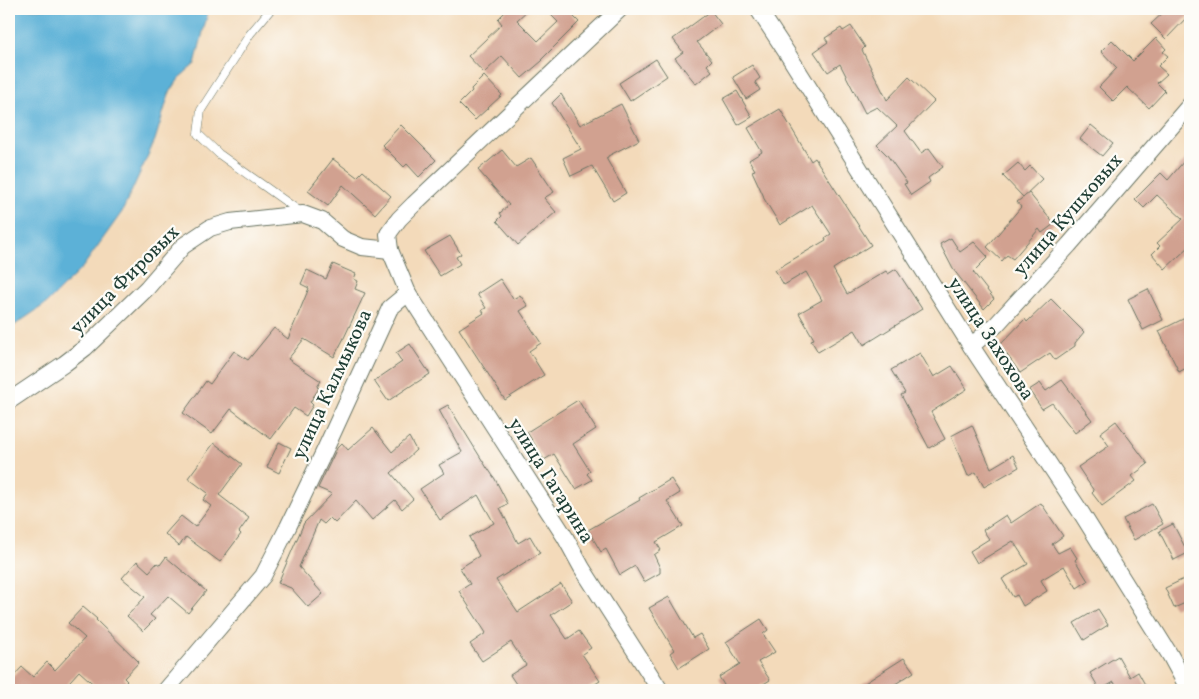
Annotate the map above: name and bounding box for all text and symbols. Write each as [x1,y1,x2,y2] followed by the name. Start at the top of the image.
[1007,148,1130,283] street label: улица Кушховых
[64,219,186,341] street label: улица Фировых
[940,272,1041,406] street label: улица Захохова
[286,305,380,465] street label: улица Калмыкова
[500,413,600,549] street label: улица Гагарина

